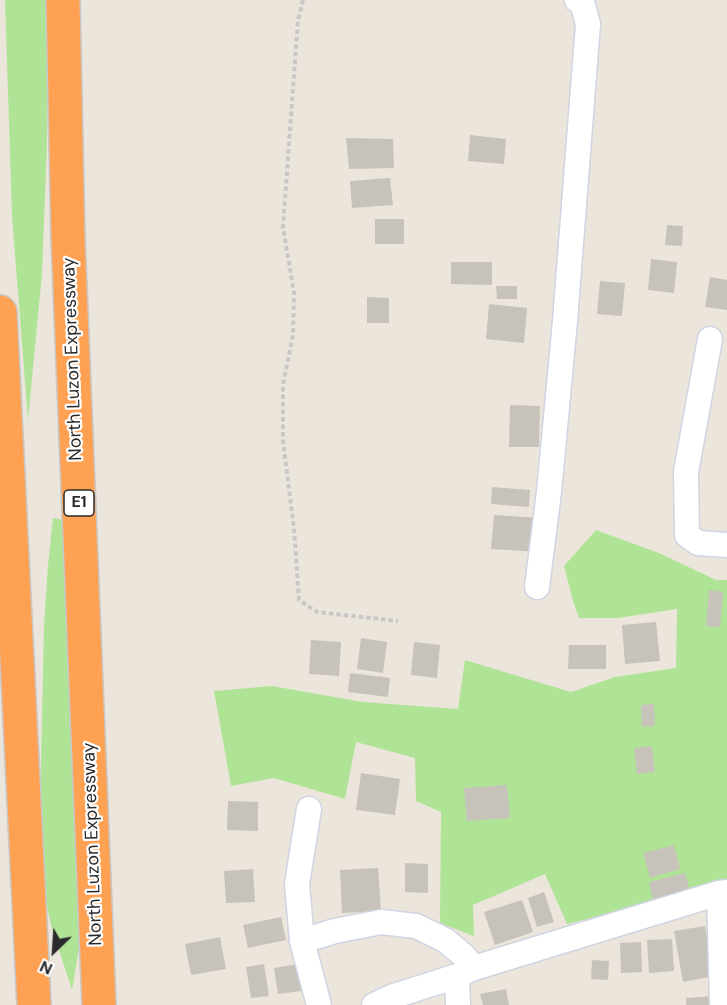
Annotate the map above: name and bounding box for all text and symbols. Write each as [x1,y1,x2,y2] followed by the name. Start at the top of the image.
[59,257,87,461] street label: North Luzon Expressway
[64,490,94,516] road number: E1
[79,742,107,946] street label: North Luzon Expressway
[24,921,84,981] north arrow
[36,956,56,980] text: N

